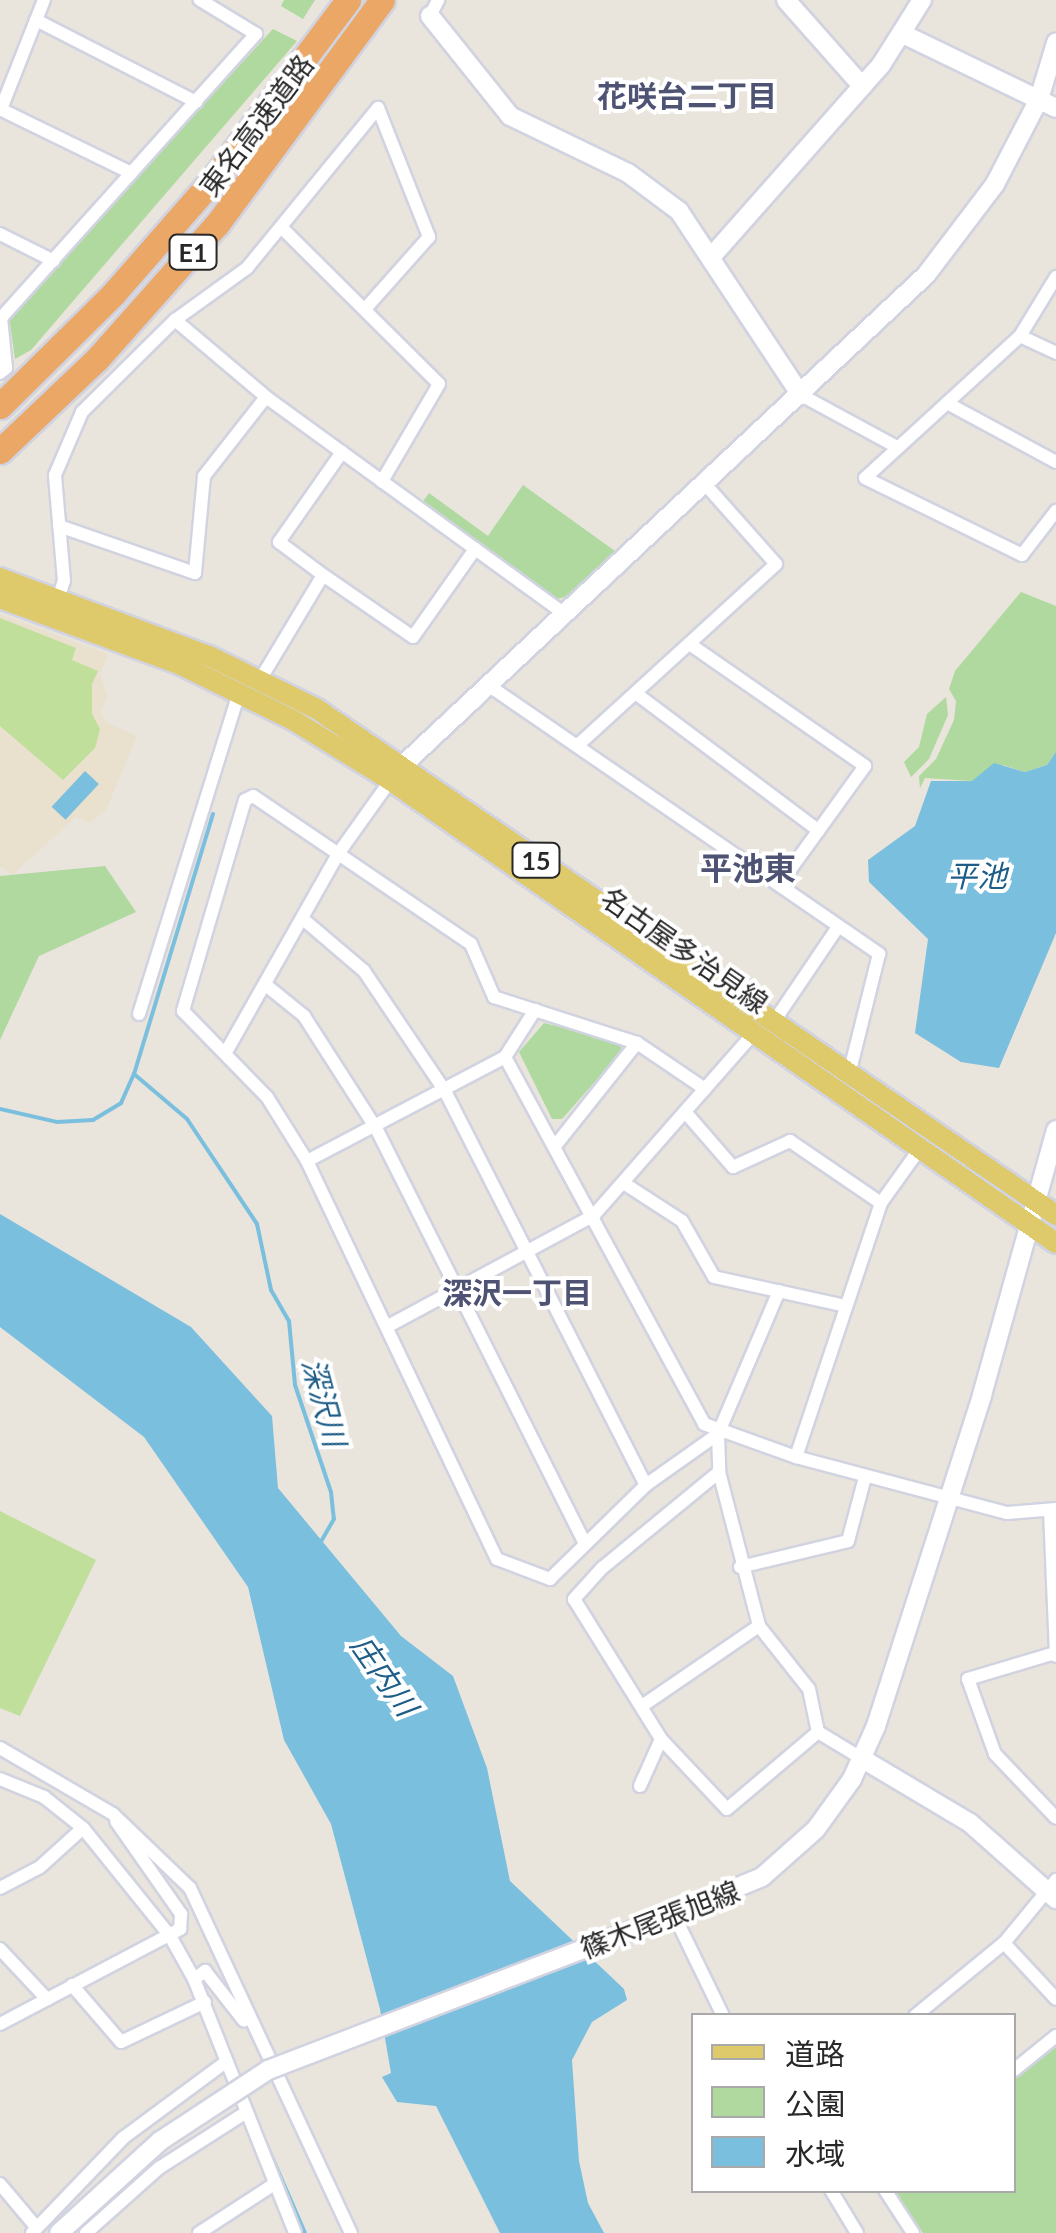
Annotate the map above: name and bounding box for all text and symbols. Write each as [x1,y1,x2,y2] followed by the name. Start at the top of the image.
[192,48,320,202] street label: 東名高速道路
[597,77,777,113] district label: 花咲台二丁目
[168,232,218,272] road number: E1
[511,840,561,880] road number: 15
[700,849,796,887] district label: 平池東
[947,857,1007,893] water label: 平池
[595,880,775,1020] street label: 名古屋多治見線
[442,1274,592,1310] district label: 深沢一丁目
[296,1354,354,1450] water label: 深沢川
[344,1628,426,1722] water label: 庄内川
[576,1873,744,1965] street label: 篠木尾張旭線
[691,2013,1016,2193] legend
[785,2035,845,2071] text: 道路
[785,2085,845,2121] text: 公園
[785,2135,845,2171] text: 水域

